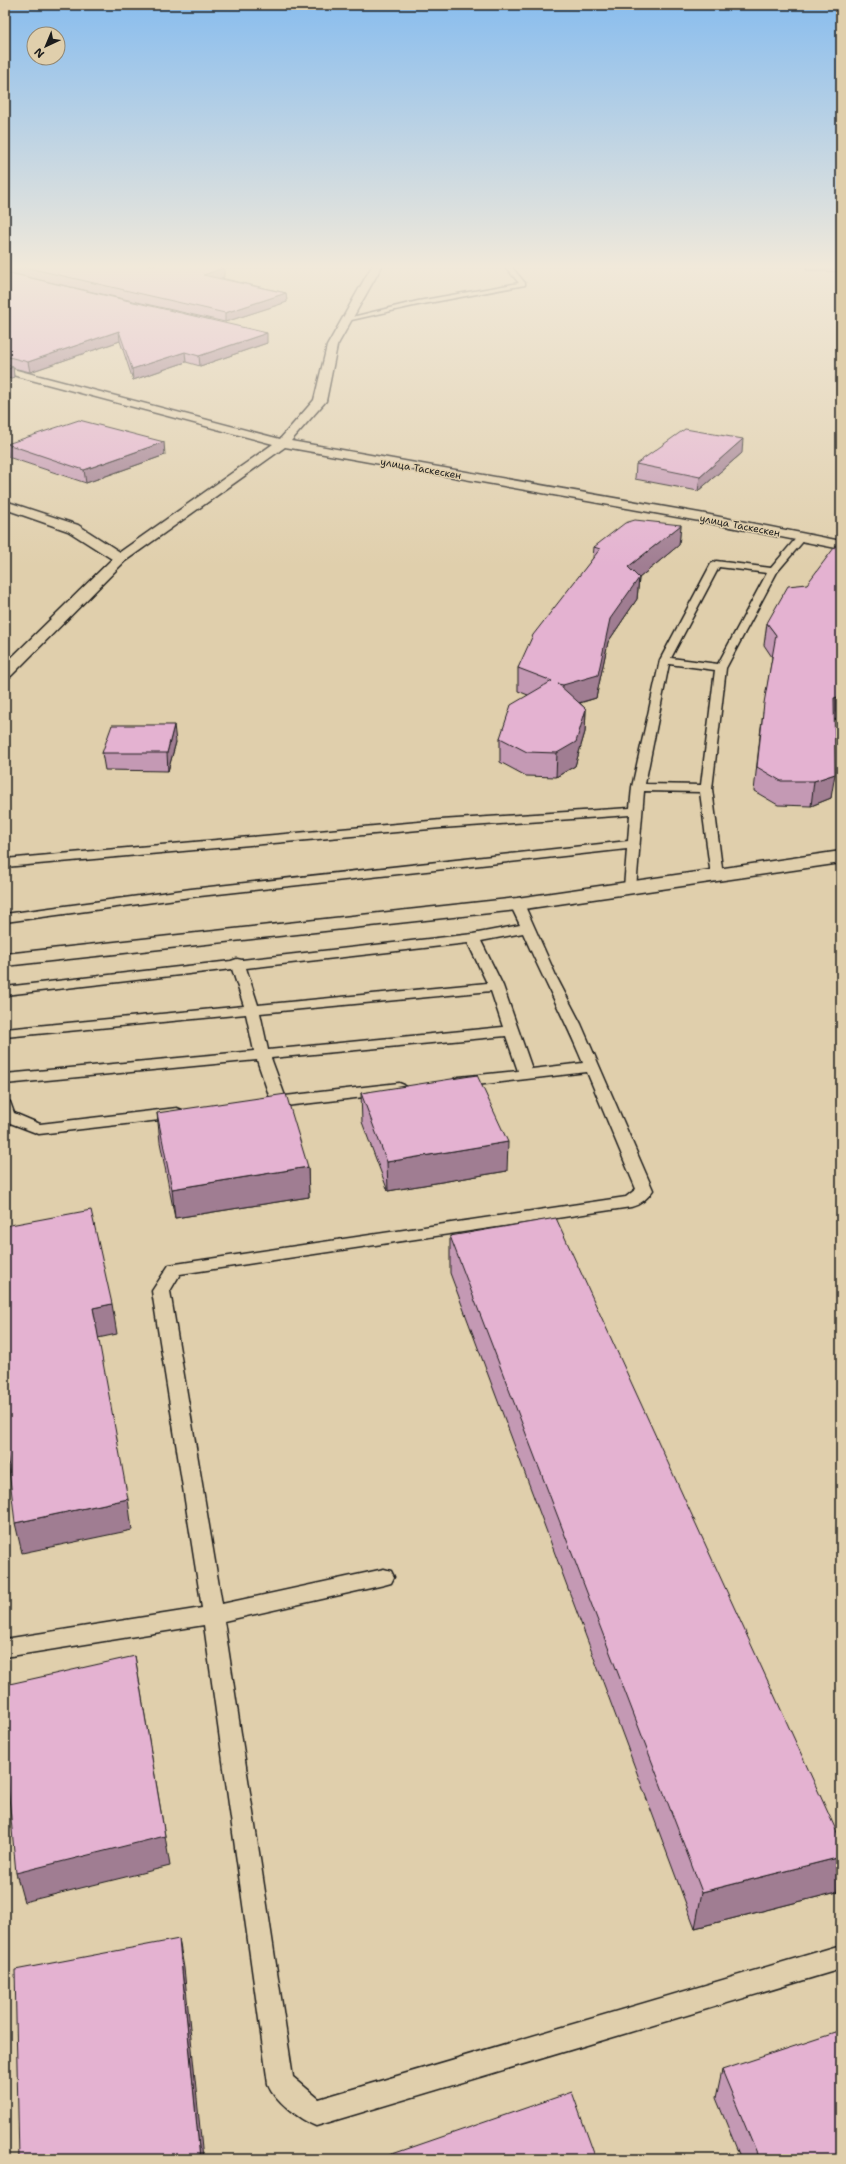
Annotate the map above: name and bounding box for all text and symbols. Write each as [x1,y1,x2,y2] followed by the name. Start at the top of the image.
[26,26,66,66] north arrow
[31,44,48,61] text: N
[380,455,462,482] street label: улица Таскескен
[699,511,781,540] street label: улица Таскескен

